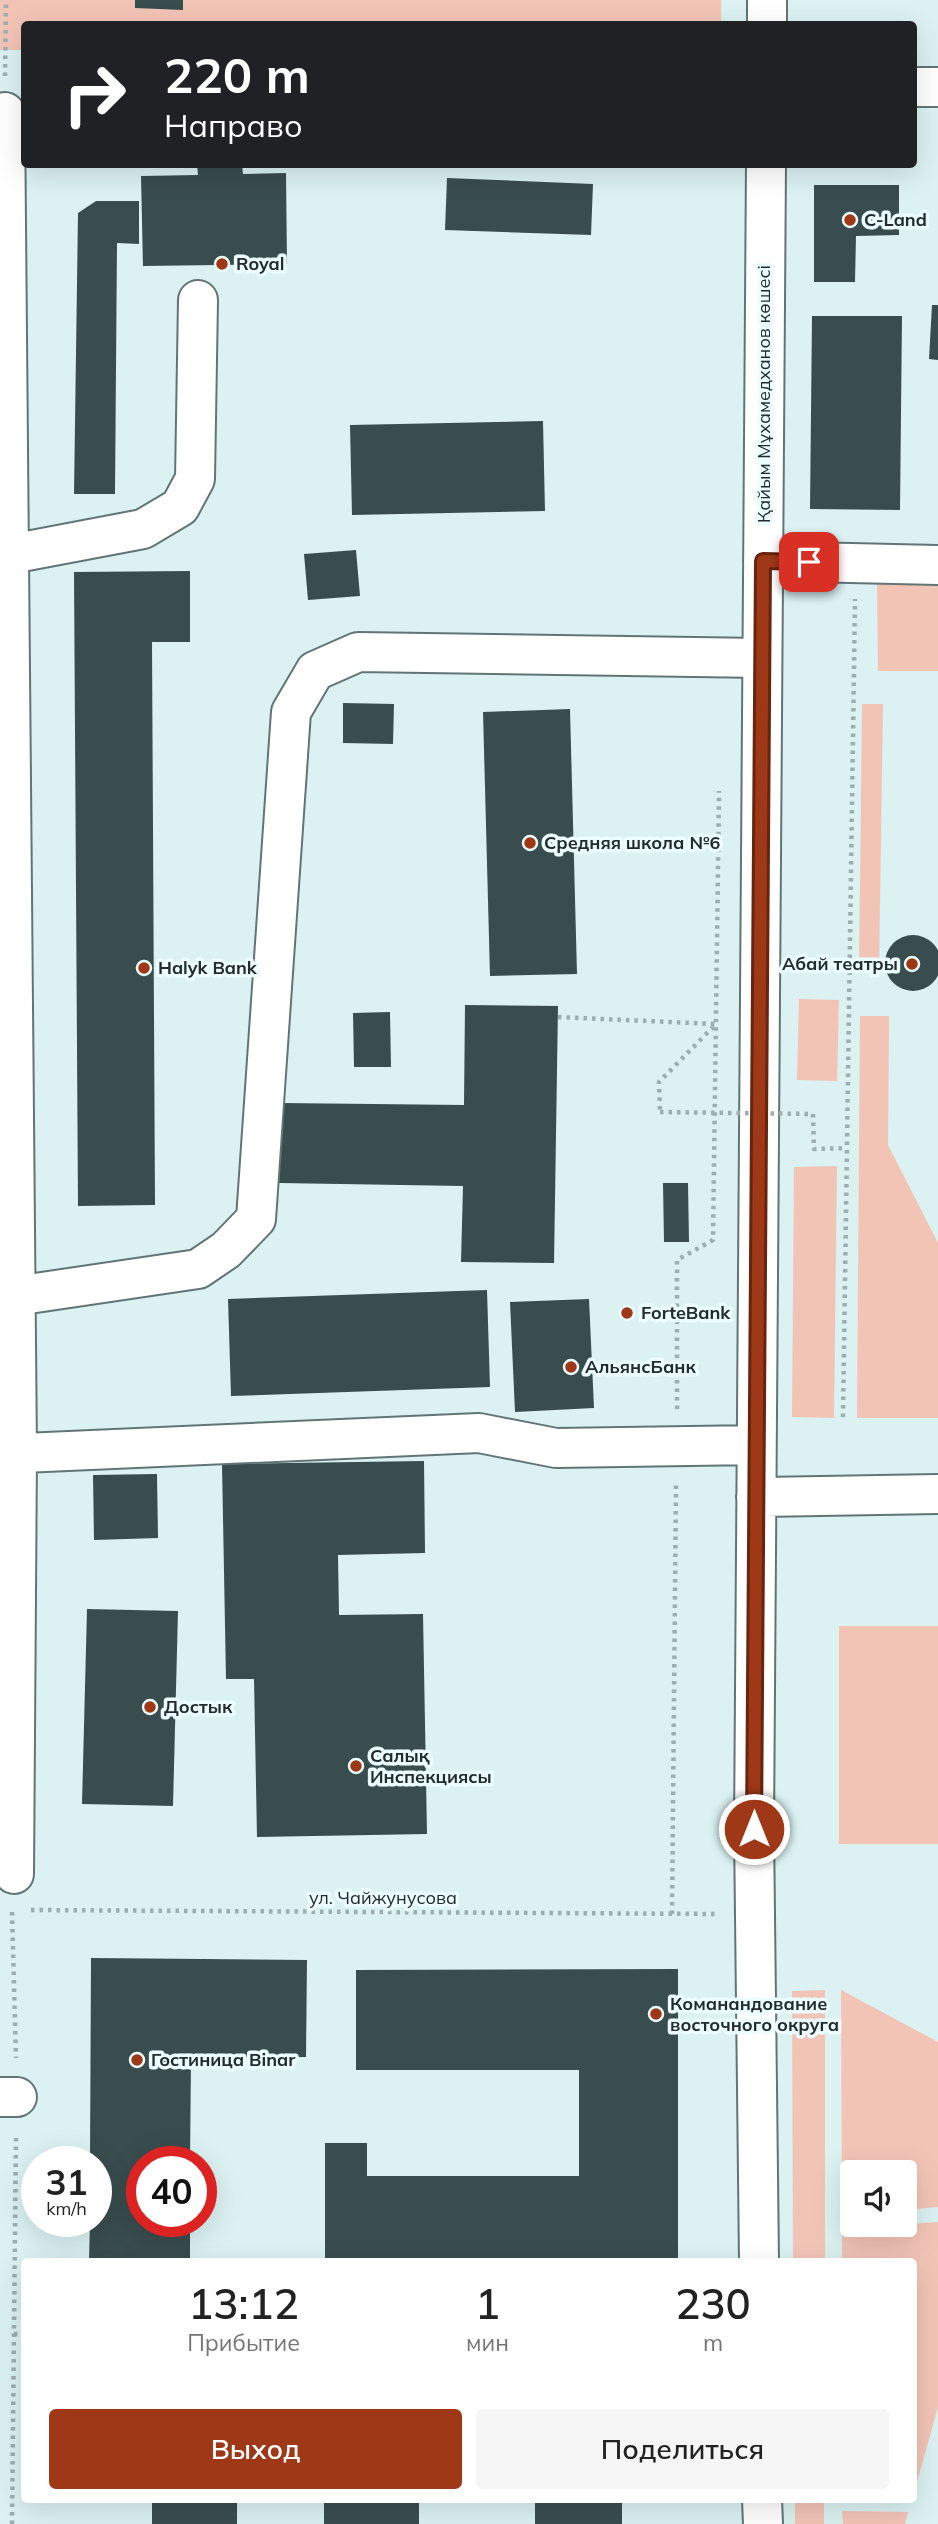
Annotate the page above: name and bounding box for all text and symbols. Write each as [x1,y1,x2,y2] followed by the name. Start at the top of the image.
[164,44,310,105] text: 220 m
[49,49,140,140] icon: right
[164,105,303,145] text: Направо
[864,208,927,231] place label: C-Land
[842,212,858,228] marker: C-Land
[236,252,284,275] place label: Royal
[214,256,230,272] marker: Royal
[752,265,775,523] street label: Қайым Мұхамедханов көшесі
[779,532,839,592] pin
[790,543,828,581] icon: arrive
[544,831,720,854] place label: Средняя школа №6
[522,835,538,851] marker: Средняя школа №6
[782,952,898,975] place label: Абай театры
[158,956,258,979] place label: Halyk Bank
[904,956,920,972] marker: Абай театры
[136,960,152,976] marker: Halyk Bank
[641,1301,731,1324] place label: ForteBank
[619,1305,635,1321] marker: ForteBank
[585,1355,696,1378] place label: АльянсБанк
[563,1359,579,1375] marker: АльянсБанк
[164,1695,233,1718] place label: Достык
[142,1699,158,1715] marker: Достык
[370,1744,492,1788] place label: Салық Инспекциясы
[348,1758,364,1774] marker: Салық Инспекциясы
[717,1792,791,1866] position arrow
[309,1886,457,1909] street label: ул. Чайжунусова
[670,1992,839,2036] place label: Команандование восточного округа
[648,2006,664,2022] marker: Команандование восточного округа
[151,2048,296,2071] place label: Гостиница Binar
[129,2052,145,2068] marker: Гостиница Binar
[126,2146,217,2237] speed limit sign: 40
[45,2160,88,2204] text: 31
[840,2160,917,2237] map controls
[840,2160,917,2237] button: sound
[46,2197,87,2220] text: km/h
[188,2277,299,2330] text: 13:12
[475,2277,500,2330] text: 1
[675,2277,751,2330] text: 230
[187,2328,300,2357] text: Прибытие
[466,2328,509,2357] text: мин
[703,2328,723,2357] text: m
[49,2409,462,2489] button: Выход
[476,2409,889,2489] button: Поделиться

